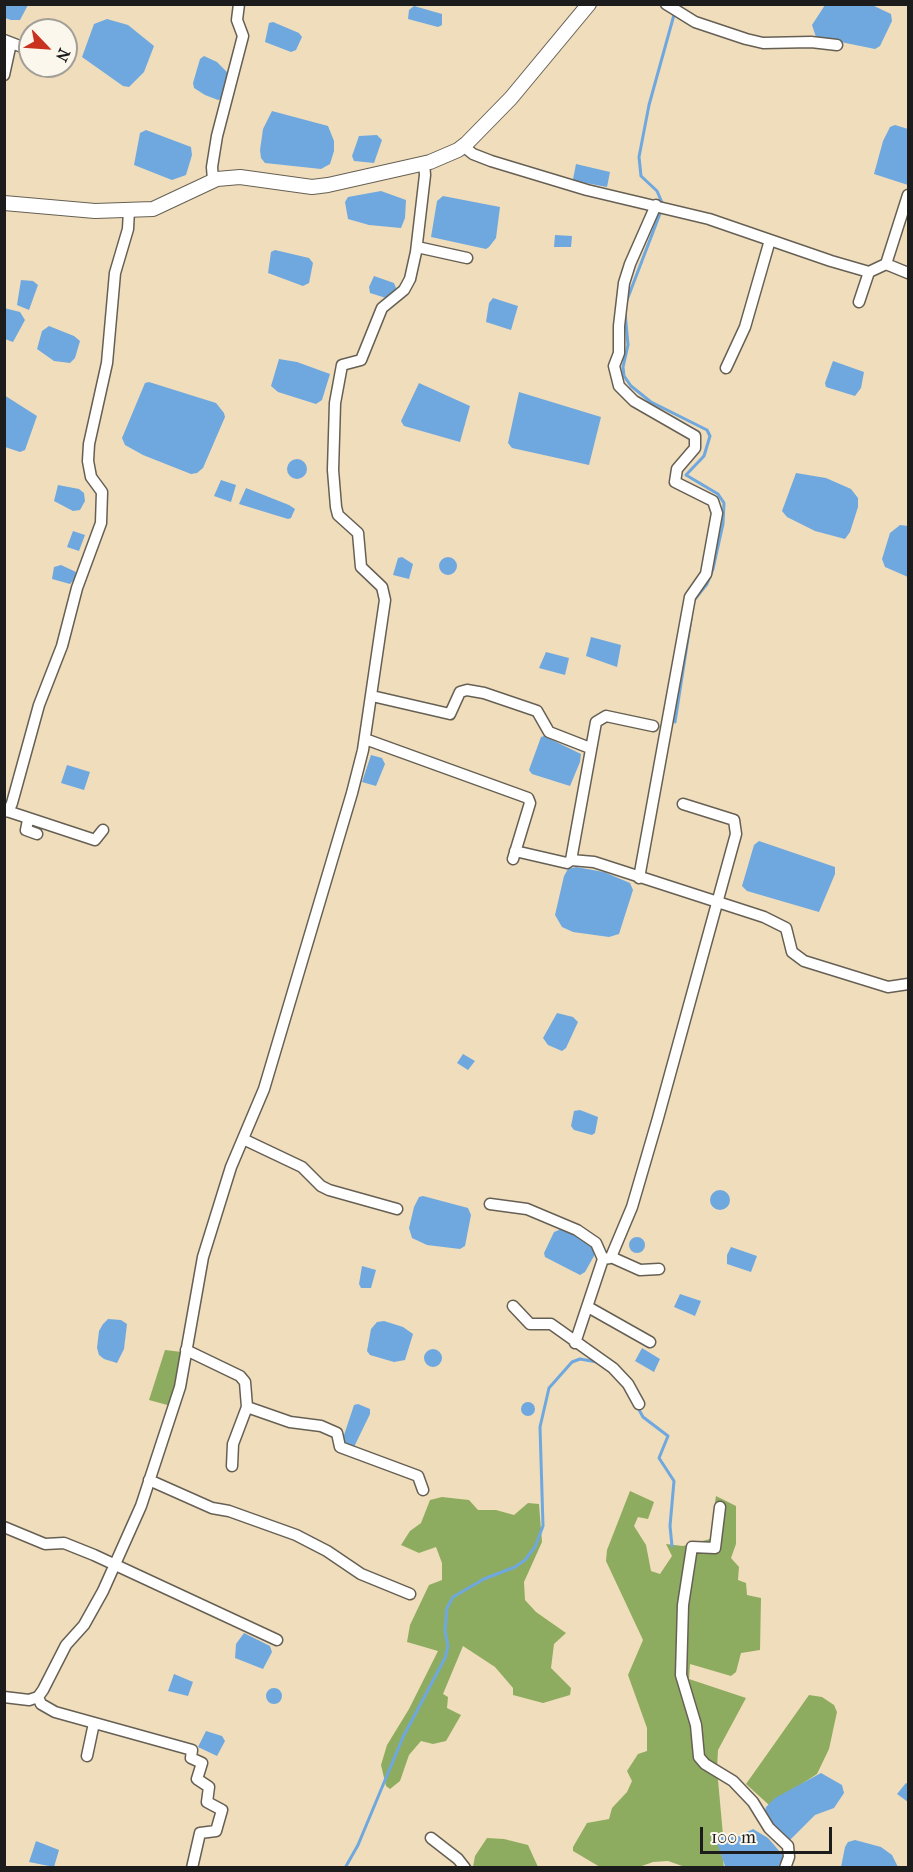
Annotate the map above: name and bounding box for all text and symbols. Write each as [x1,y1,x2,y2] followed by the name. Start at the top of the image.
[18,18,78,78] north arrow
[52,45,74,64] text: N
[703,1815,835,1853] scale bar
[711,1827,756,1848] text: 100 m

